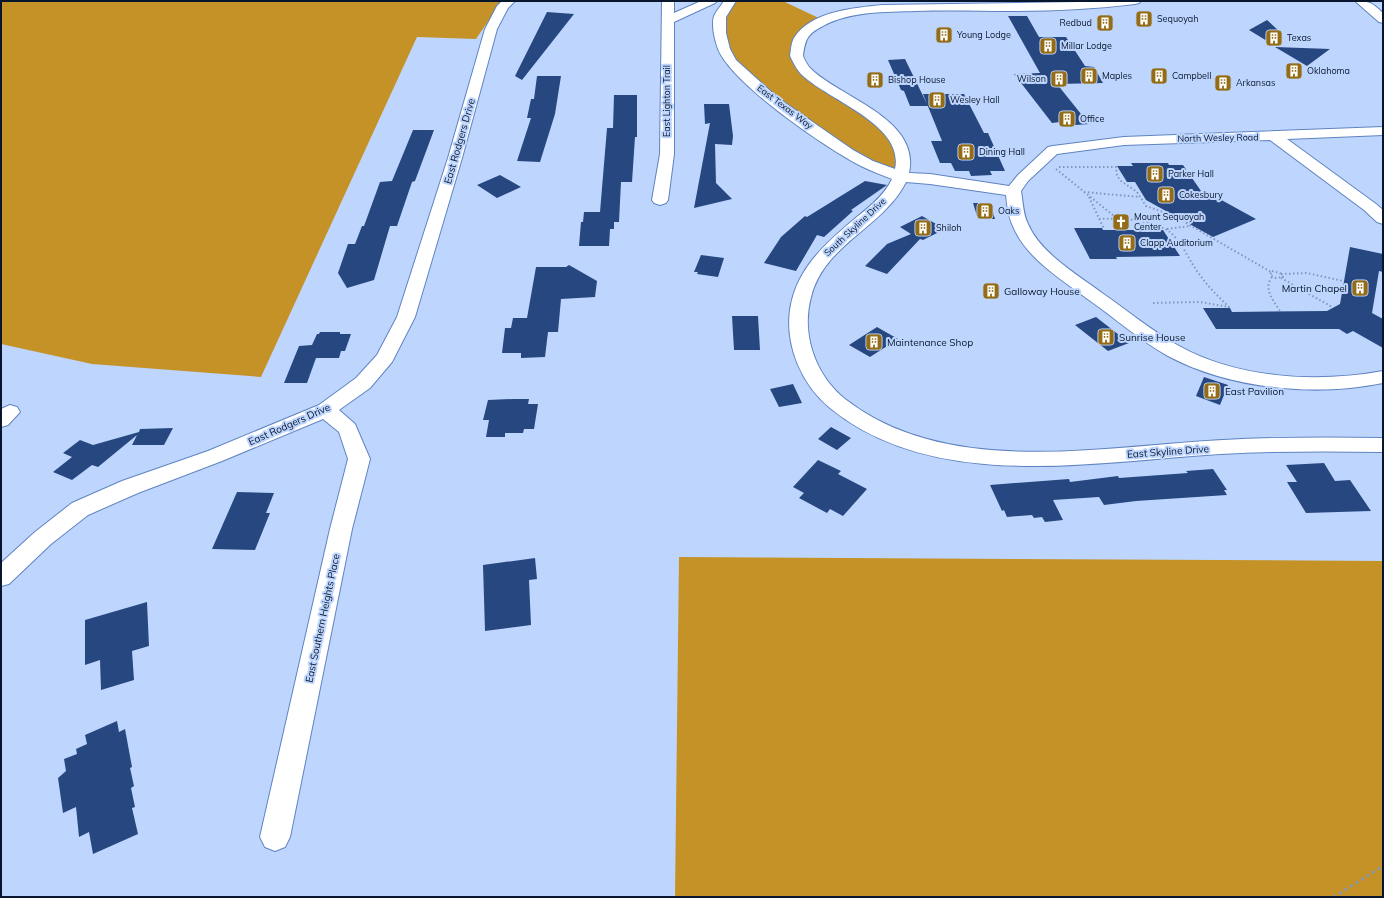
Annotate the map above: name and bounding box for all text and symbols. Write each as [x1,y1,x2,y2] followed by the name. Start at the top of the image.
[1134,9,1154,29] building icon: Sequoyah
[1095,13,1115,33] building icon: Redbud
[1157,13,1199,25] place label: Sequoyah
[1060,17,1092,28] place label: Redbud
[934,25,954,45] building icon: Young Lodge
[1264,28,1284,48] building icon: Texas
[956,29,1011,40] place label: Young Lodge
[1287,32,1311,43] place label: Texas
[1038,36,1058,56] building icon: Millar Lodge
[1061,40,1112,51] place label: Millar Lodge
[1284,61,1304,81] building icon: Oklahoma
[661,65,672,137] street label: East Lighton Trail
[1307,65,1350,76] place label: Oklahoma
[1079,66,1099,86] building icon: Maples
[1149,66,1169,86] building icon: Campbell
[1049,69,1069,89] building icon: Wilson
[865,70,885,90] building icon: Bishop House
[1102,70,1132,81] place label: Maples
[1172,70,1211,81] place label: Campbell
[1017,73,1046,84] place label: Wilson
[1213,73,1233,93] building icon: Arkansas
[888,74,946,85] place label: Bishop House
[1236,77,1275,88] place label: Arkansas
[755,82,815,132] street label: East Texas Way
[927,90,947,110] building icon: Wesley Hall
[950,94,1000,106] place label: Wesley Hall
[441,97,478,185] street label: East Rodgers Drive
[1057,109,1077,129] building icon: Office
[1080,113,1104,124] place label: Office
[1177,131,1259,145] street label: North Wesley Road
[956,142,976,162] building icon: Dining Hall
[979,146,1025,157] place label: Dining Hall
[1145,164,1165,184] building icon: Parker Hall
[1168,168,1214,179] place label: Parker Hall
[1156,185,1176,205] building icon: Cokesbury
[1179,189,1223,201] place label: Cokesbury
[822,195,888,259] street label: South Skyline Drive
[975,201,995,221] building icon: Oaks
[998,205,1019,216] place label: Oaks
[1134,211,1204,232] place label: Mount Sequoyah Center
[1111,212,1131,232] church icon: Mount Sequoyah Center
[913,218,933,238] building icon: Shiloh
[936,222,962,233] place label: Shiloh
[1117,233,1137,253] building icon: Clapp Auditorium
[1140,237,1213,248] place label: Clapp Auditorium
[1350,278,1370,298] building icon: Martin Chapel
[981,281,1001,301] building icon: Galloway House
[1282,282,1347,295] place label: Martin Chapel
[1004,285,1080,298] place label: Galloway House
[1096,327,1116,347] building icon: Sunrise House
[1119,331,1185,344] place label: Sunrise House
[864,332,884,352] building icon: Maintenance Shop
[887,336,973,349] place label: Maintenance Shop
[1202,381,1222,401] building icon: East Pavilion
[1225,385,1284,398] place label: East Pavilion
[246,401,332,448] street label: East Rodgers Drive
[1127,442,1209,461] street label: East Skyline Drive
[303,553,342,684] street label: East Southern Heights Place

